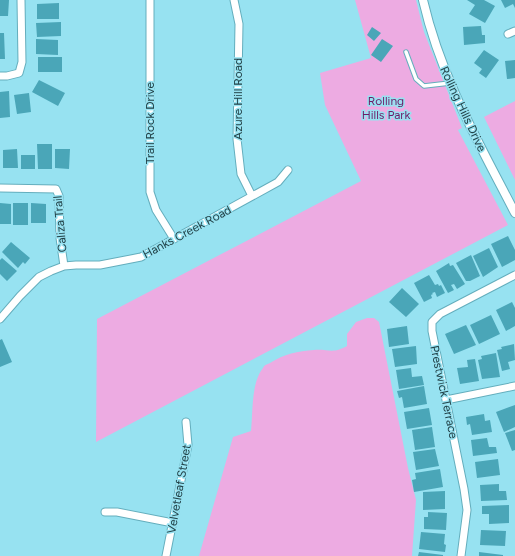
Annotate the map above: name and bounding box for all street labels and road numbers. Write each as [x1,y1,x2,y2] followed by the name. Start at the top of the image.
[231,58,245,140] street label: Azure Hill Road
[437,64,489,154] street label: Rolling Hills Drive
[143,81,157,164] street label: Trail Rock Drive
[51,195,69,253] street label: Caliza Trail
[140,203,234,261] street label: Hanks Creek Road
[427,344,461,440] street label: Prestwick Terrace
[164,443,194,535] street label: Velvetleaf Street

